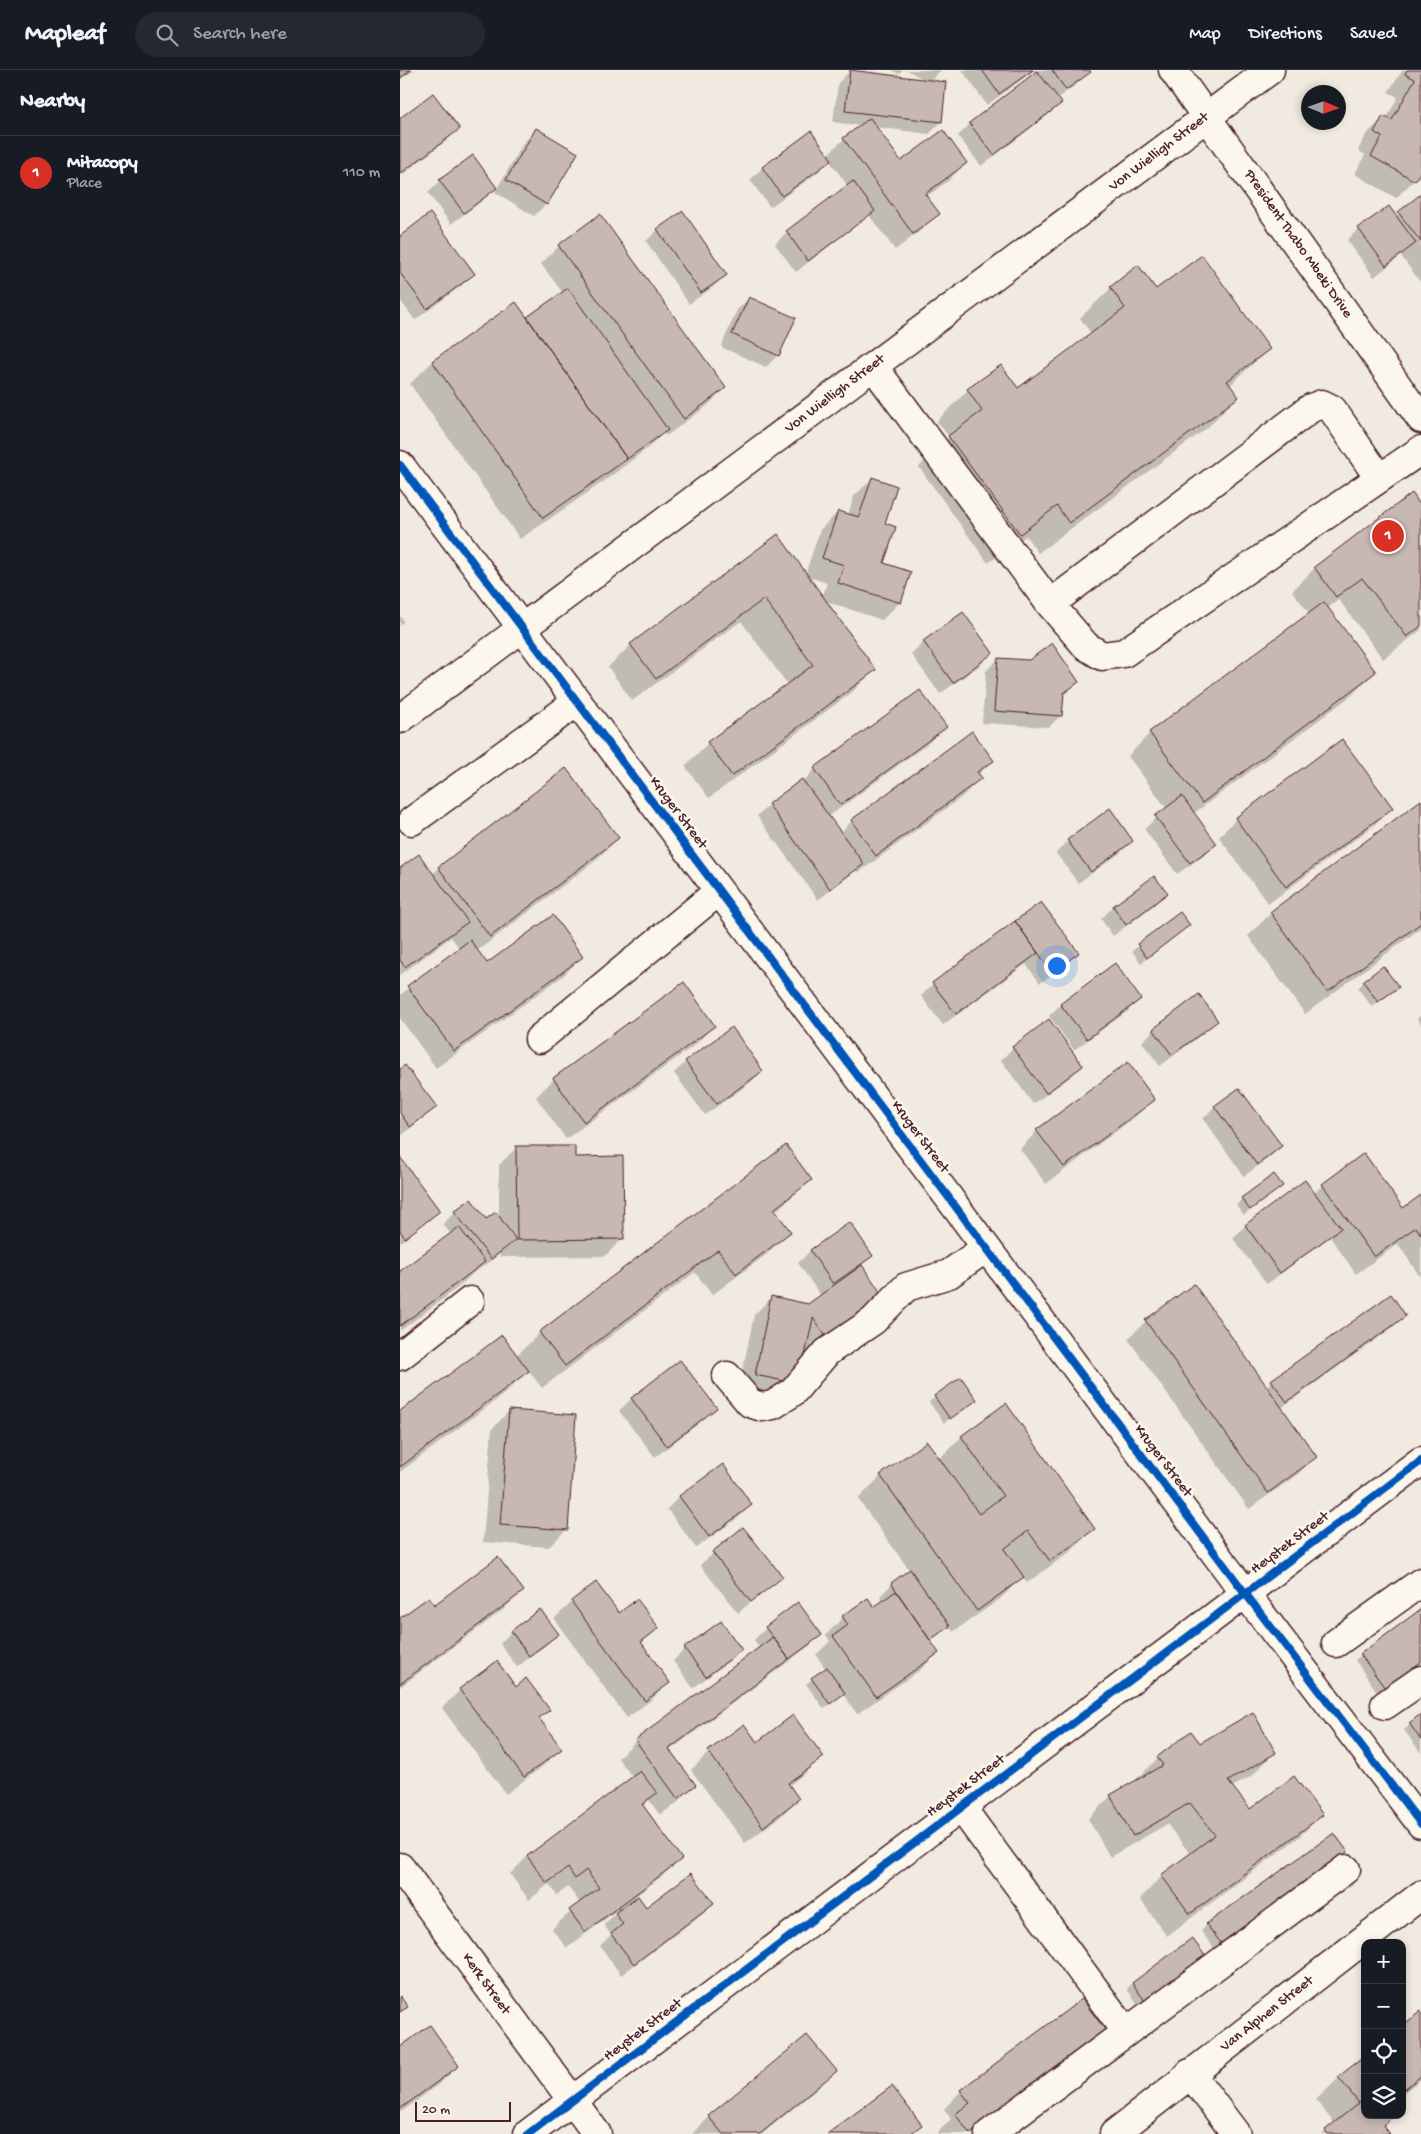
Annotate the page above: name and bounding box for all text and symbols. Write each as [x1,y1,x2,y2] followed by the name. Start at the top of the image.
[135,12,485,57] search box
[25,20,105,49] text: Mapleaf
[153,21,181,49] icon: search
[193,23,287,46] text: Search here
[1189,24,1221,45] text: Map
[1249,24,1322,45] text: Directions
[1350,24,1396,45] text: Saved
[1301,85,1346,130] north arrow
[20,90,85,115] text: Nearby
[1105,107,1214,196] street label: Von Wielligh Street
[67,152,138,175] text: Mitacopy
[33,164,39,183] text: 1
[343,164,380,183] text: 110 m
[1239,165,1356,322] street label: President Thabo Mbeki Drive
[67,175,102,194] text: Place
[781,349,890,438] street label: Von Wielligh Street
[1372,517,1404,555] pin: 1
[645,773,712,854] street label: Kruger Street
[1044,953,1070,979] your location
[887,1097,954,1178] street label: Kruger Street
[1130,1421,1197,1502] street label: Kruger Street
[1247,1507,1334,1578] street label: Heystek Street
[923,1750,1010,1821] street label: Heystek Street
[1361,1939,1406,2119] map controls
[1361,1939,1406,1984] button: +
[458,1950,515,2020] street label: Kerk Street
[1216,1971,1319,2057] street label: Van Alphen Street
[1361,1984,1406,2029] button: −
[600,1994,687,2065] street label: Heystek Street
[1361,2029,1406,2074] button: locate
[1361,2074,1406,2119] button: layers
[415,2099,511,2122] scale bar
[422,2102,450,2119] text: 20 m

